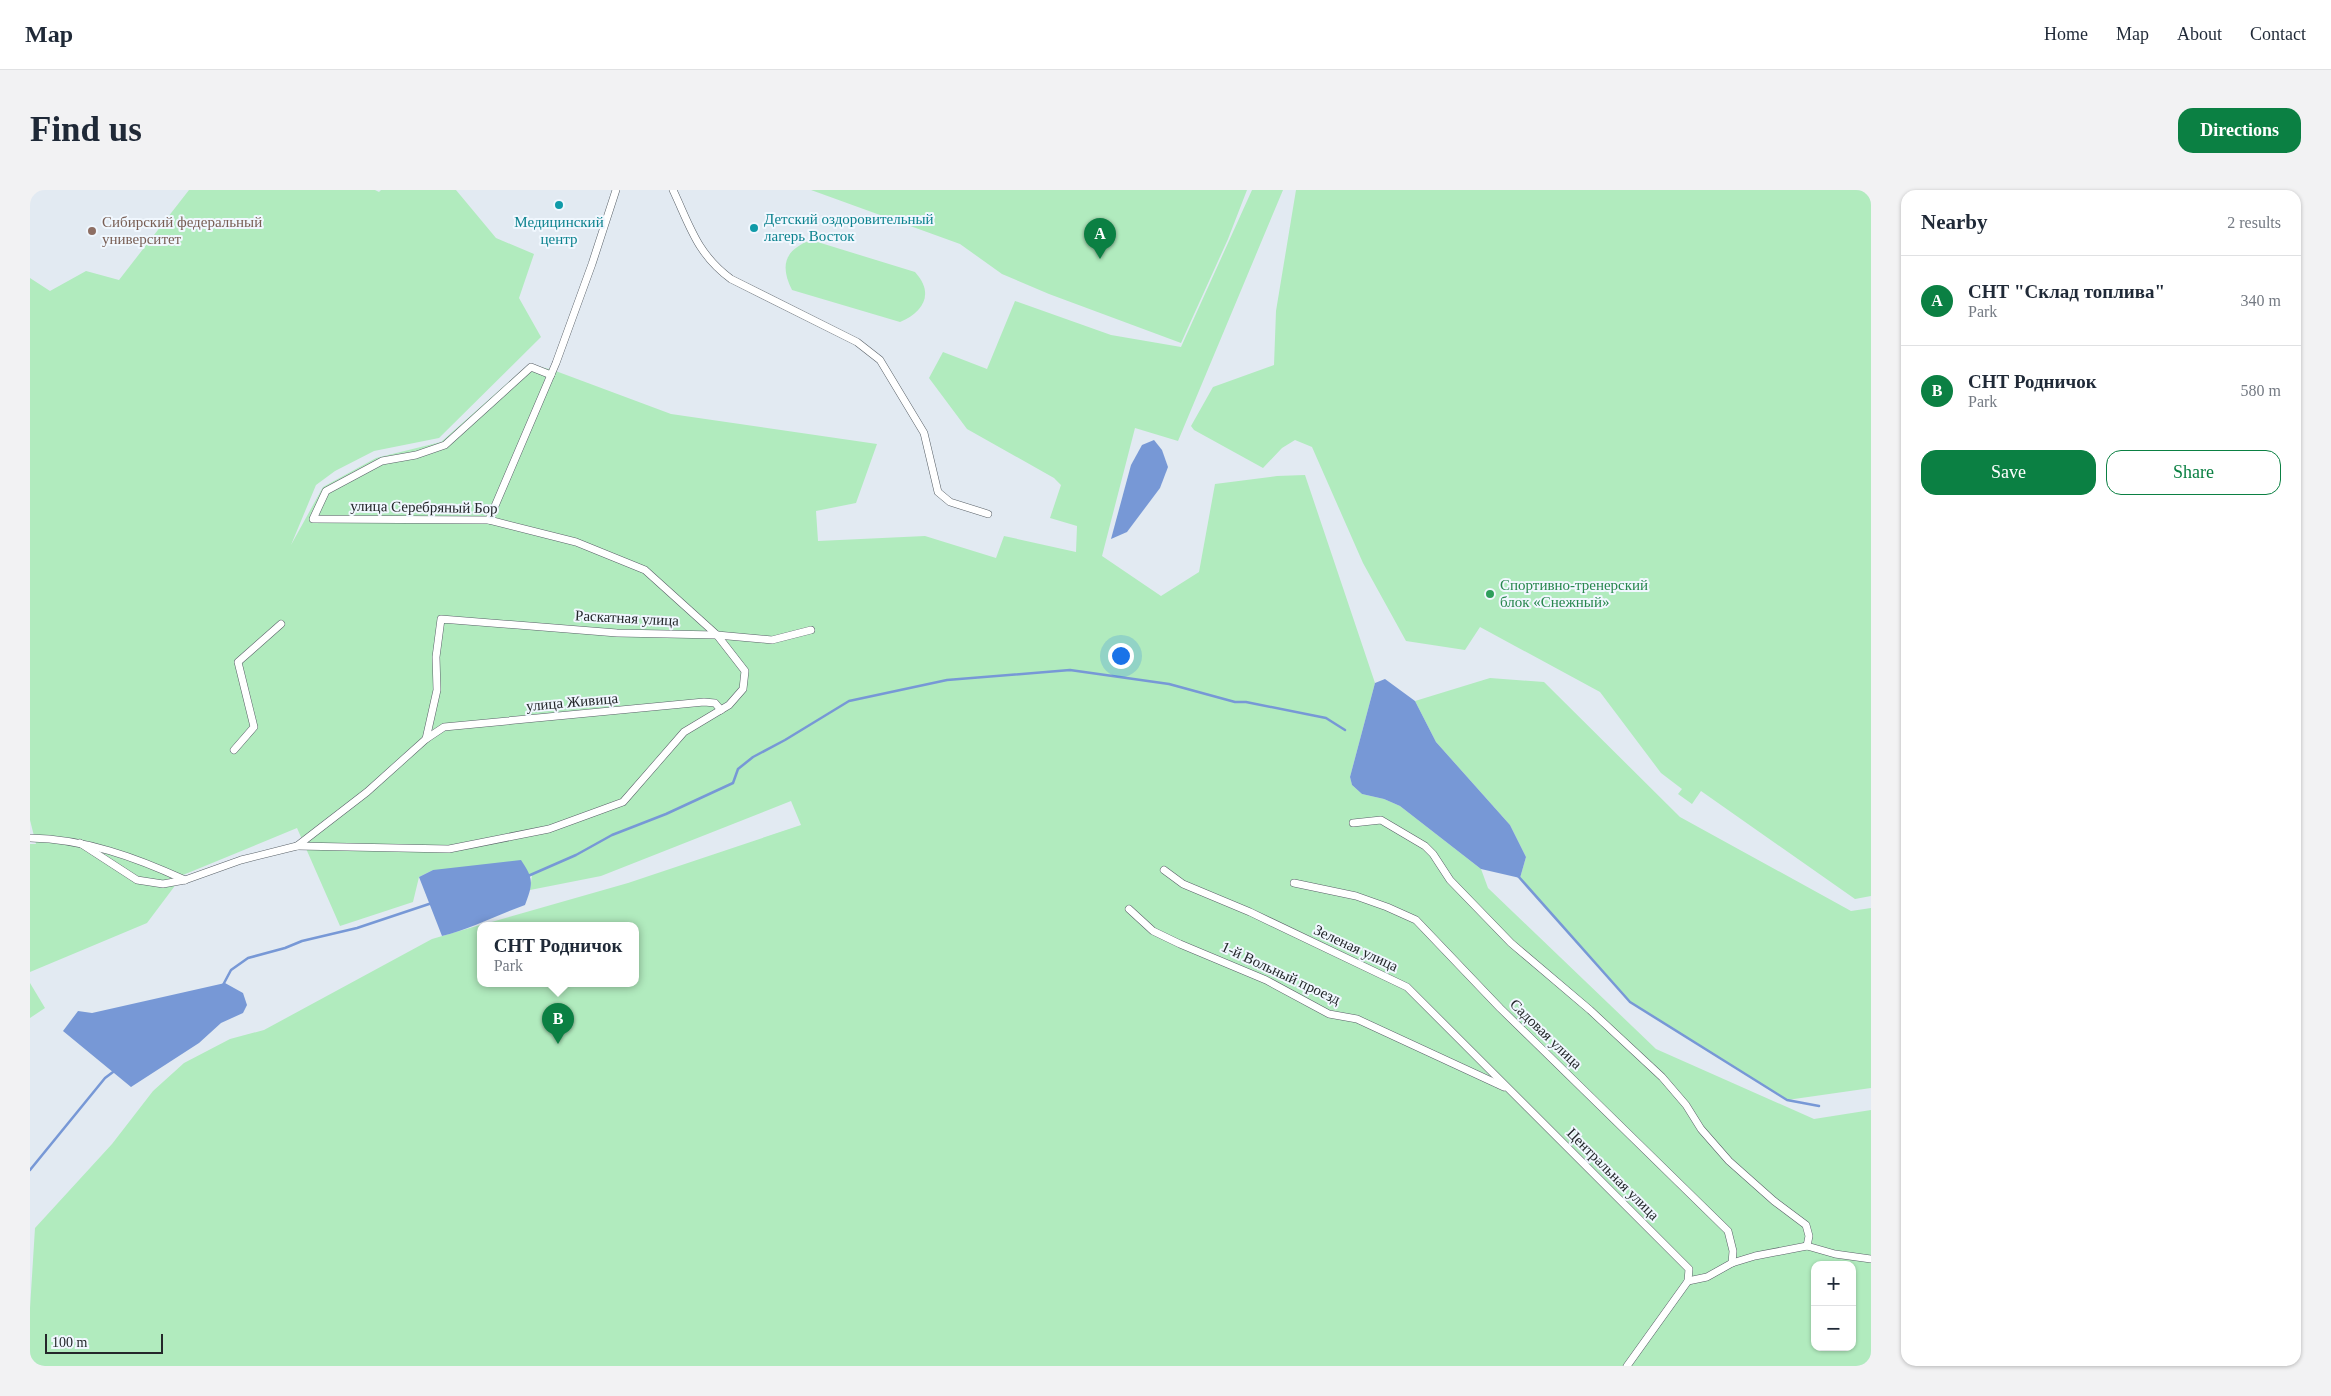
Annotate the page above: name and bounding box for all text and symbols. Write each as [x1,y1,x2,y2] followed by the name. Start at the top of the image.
[25,21,73,47] text: Map
[2044,24,2088,44] text: Home
[2116,24,2149,44] text: Map
[2177,24,2222,44] text: About
[2250,24,2306,44] text: Contact
[2178,108,2301,153] button: Directions
[30,110,142,149] text: Find us
[553,199,565,211] marker: Медицинский центр
[1921,210,1988,234] text: Nearby
[764,211,934,244] place label: Детский оздоровительный лагерь Восток
[102,214,262,247] place label: Сибирский федеральный университет
[514,214,604,247] place label: Медицинский центр
[2227,214,2281,231] text: 2 results
[1084,218,1116,259] pin: A
[748,222,760,234] marker: Детский оздоровительный лагерь Восток
[86,225,98,237] marker: Сибирский федеральный университет
[1968,281,2165,302] text: СНТ "Склад топлива"
[1931,292,1943,309] text: A
[2241,292,2281,309] text: 340 m
[1968,303,1997,320] text: Park
[1968,371,2097,392] text: СНТ Родничок
[1932,382,1942,399] text: B
[2241,382,2281,399] text: 580 m
[1968,393,1997,410] text: Park
[1921,450,2096,495] button: Save
[2106,450,2281,495] button: Share
[350,498,498,516] street label: улица Серебряный Бор
[1500,577,1648,610] place label: Спортивно-тренерский блок «Снежный»
[1484,588,1496,600] marker: Спортивно-тренерский блок «Снежный»
[575,607,680,629] street label: Раскатная улица
[1108,643,1134,669] your location
[525,690,619,714] street label: улица Живица
[477,922,639,987] popup
[1312,922,1401,975] street label: Зеленая улица
[494,935,622,956] text: СНТ Родничок
[1219,938,1343,1008] street label: 1-й Вольный проезд
[494,957,523,974] text: Park
[1507,996,1585,1072] street label: Садовая улица
[542,1003,574,1044] pin: B
[1564,1125,1662,1223] street label: Центральная улица
[1811,1261,1856,1351] map controls
[1811,1261,1856,1306] button: +
[1811,1306,1856,1351] button: −
[45,1331,162,1354] scale bar
[52,1335,87,1350] text: 100 m

